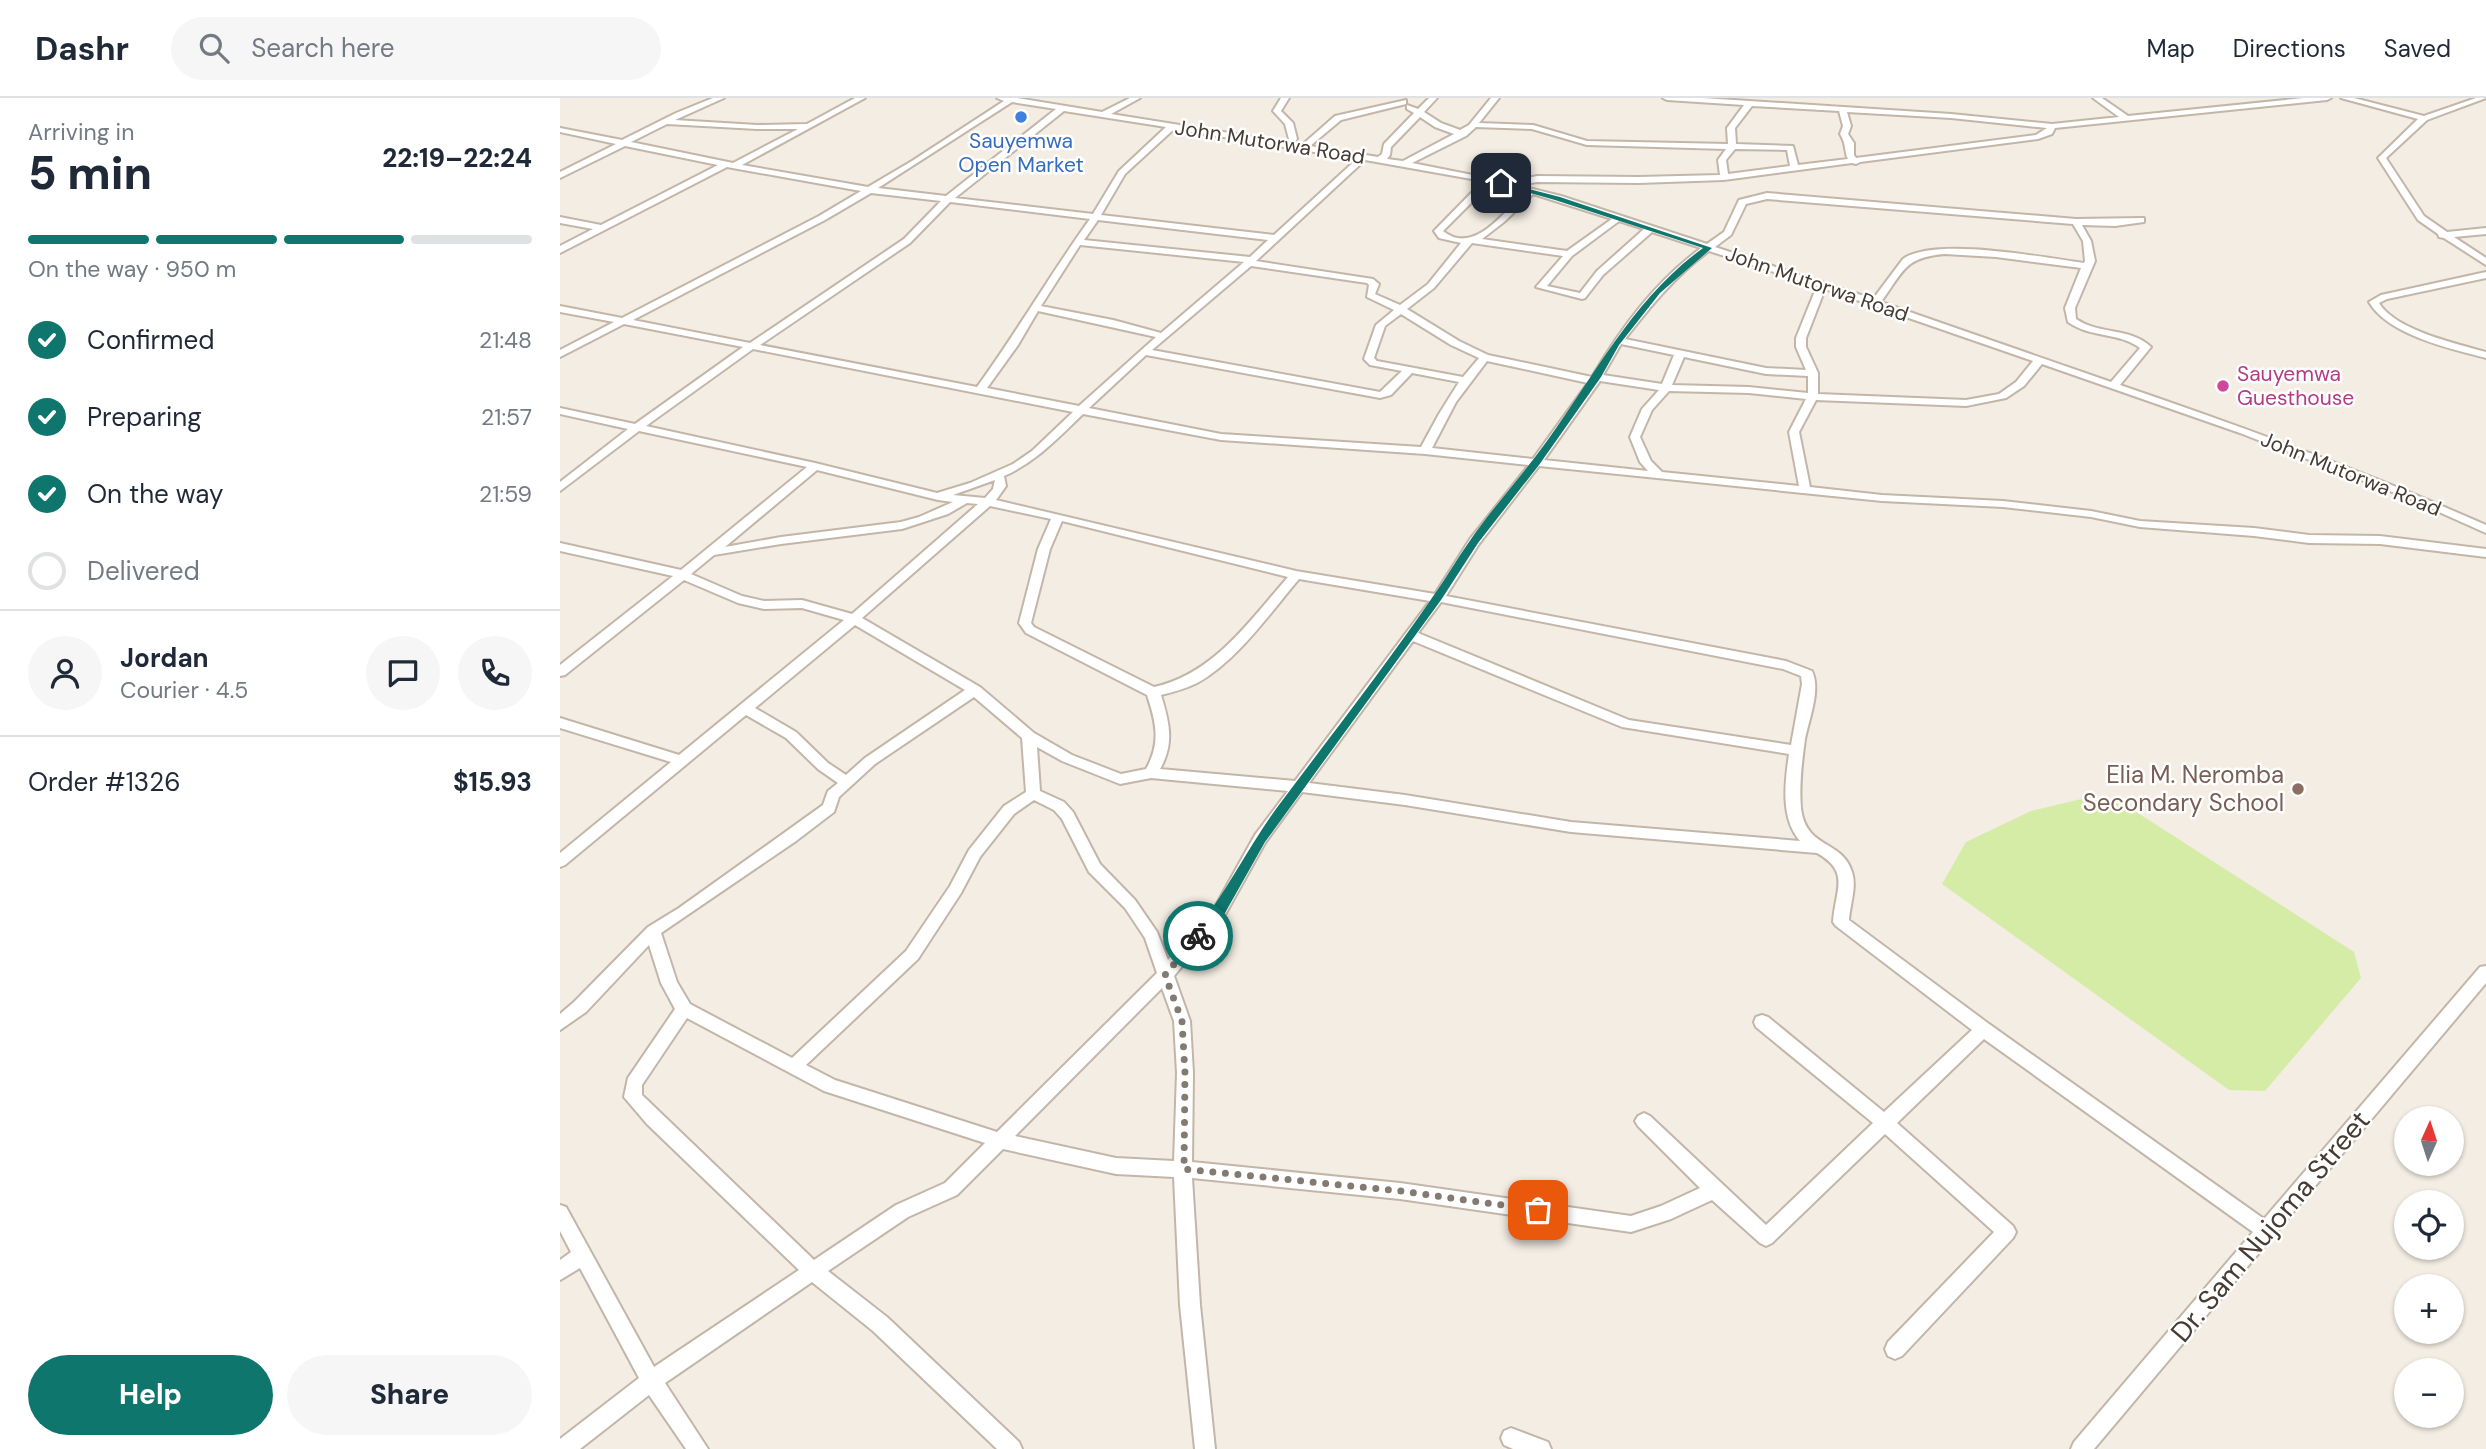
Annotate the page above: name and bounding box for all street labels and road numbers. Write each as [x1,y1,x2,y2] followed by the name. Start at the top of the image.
[1173,113,1367,171] street label: John Mutorwa Road
[1722,239,1912,329] street label: John Mutorwa Road
[2257,425,2445,523] street label: John Mutorwa Road
[2163,1103,2378,1350] street label: Dr. Sam Nujoma Street

